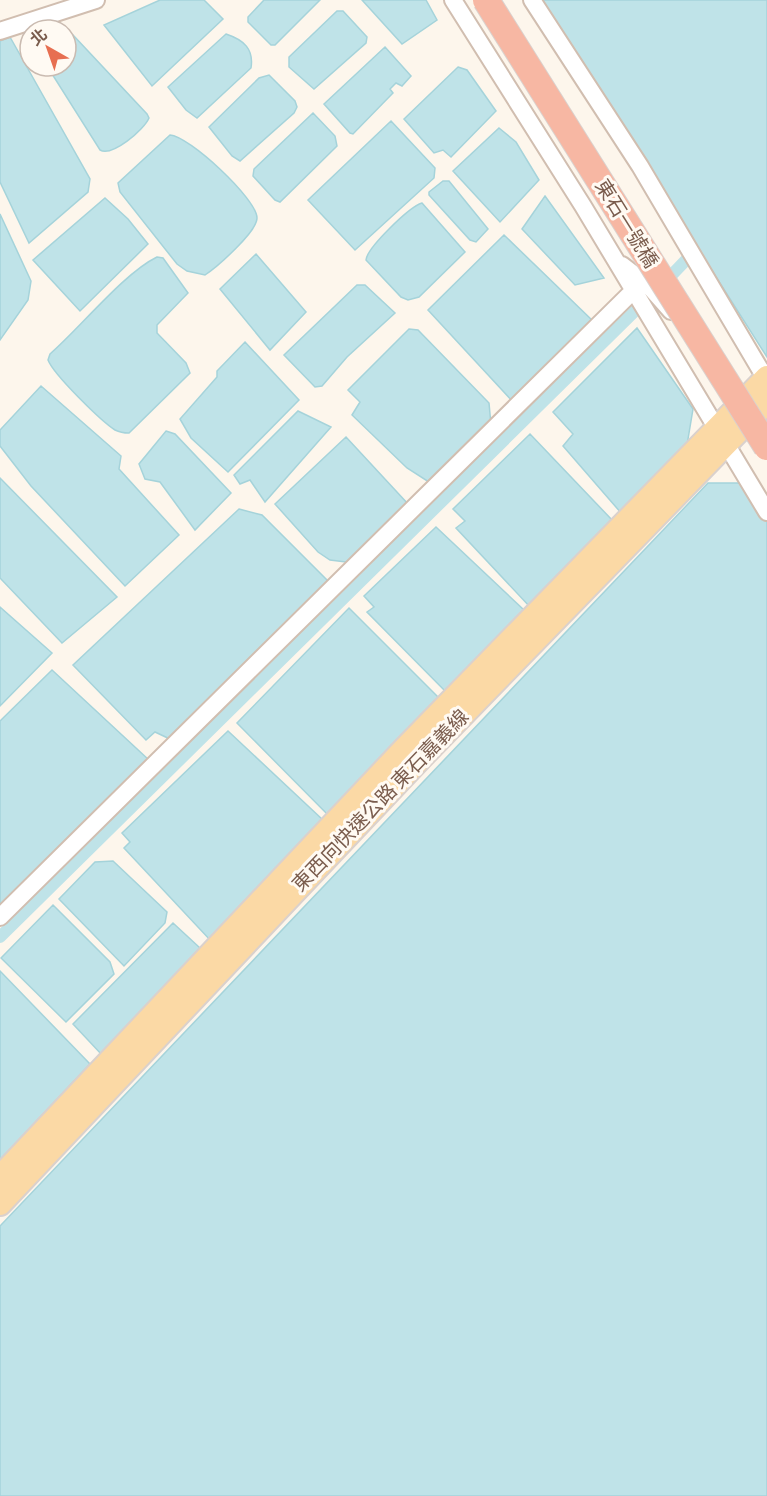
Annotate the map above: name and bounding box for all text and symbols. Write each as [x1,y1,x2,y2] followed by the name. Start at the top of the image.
[18,18,78,78] north arrow
[27,25,52,50] text: 北
[589,175,663,273] street label: 東石一號橋
[288,705,474,897] street label: 東西向快速公路 東石嘉義線

